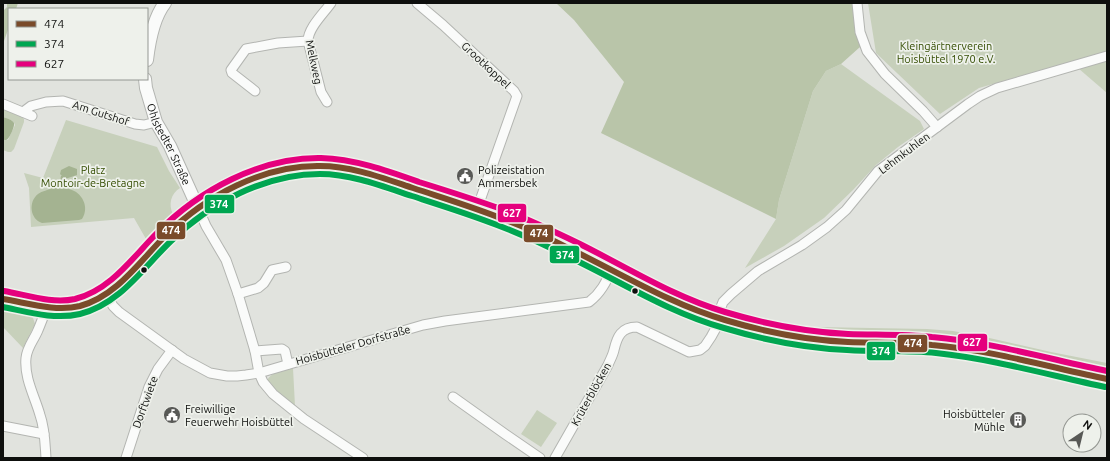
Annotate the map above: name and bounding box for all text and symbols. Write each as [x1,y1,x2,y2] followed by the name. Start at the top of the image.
[8,8,148,80] legend
[44,17,65,30] text: 474
[44,37,65,50] text: 374
[303,39,325,85] street label: Melkweg
[459,39,513,91] street label: Grootkoppel
[897,40,995,65] park label: Kleingärtnerverein Hoisbüttel 1970 e.V.
[44,57,64,70] text: 627
[71,98,132,128] street label: Am Gutshof
[145,102,193,187] street label: Ohlstedter Straße
[876,130,932,176] street label: Lehmkuhlen
[41,164,145,189] park label: Platz Montoir-de-Bretagne
[478,164,545,189] place label: Polizeistation Ammersbek
[455,166,475,186] public building icon: Polizeistation Ammersbek
[204,194,235,214] line badge: 374
[210,198,228,210] text: 374
[497,203,527,223] line badge: 627
[503,207,521,219] text: 627
[156,221,186,240] line badge: 474
[162,224,180,236] text: 474
[523,224,554,243] line badge: 474
[530,227,548,239] text: 474
[549,245,580,264] line badge: 374
[556,249,574,261] text: 374
[139,265,149,275] unlabelled marker
[630,286,640,296] unlabelled marker
[294,323,412,367] street label: Hoisbütteler Dorfstraße
[957,333,988,352] line badge: 627
[897,334,928,353] line badge: 474
[963,336,981,348] text: 627
[904,337,922,349] text: 474
[866,341,896,361] line badge: 374
[872,345,890,357] text: 374
[569,360,613,428] street label: Krüterblöcken
[130,374,160,430] street label: Dorftwiete
[185,403,293,428] place label: Freiwillige Feuerwehr Hoisbüttel
[162,405,182,425] public building icon: Freiwillige Feuerwehr Hoisbüttel
[943,408,1006,433] place label: Hoisbütteler Mühle
[1008,410,1028,430] building icon: Hoisbütteler Mühle
[1062,413,1102,453] north arrow
[1081,418,1095,432] text: N

